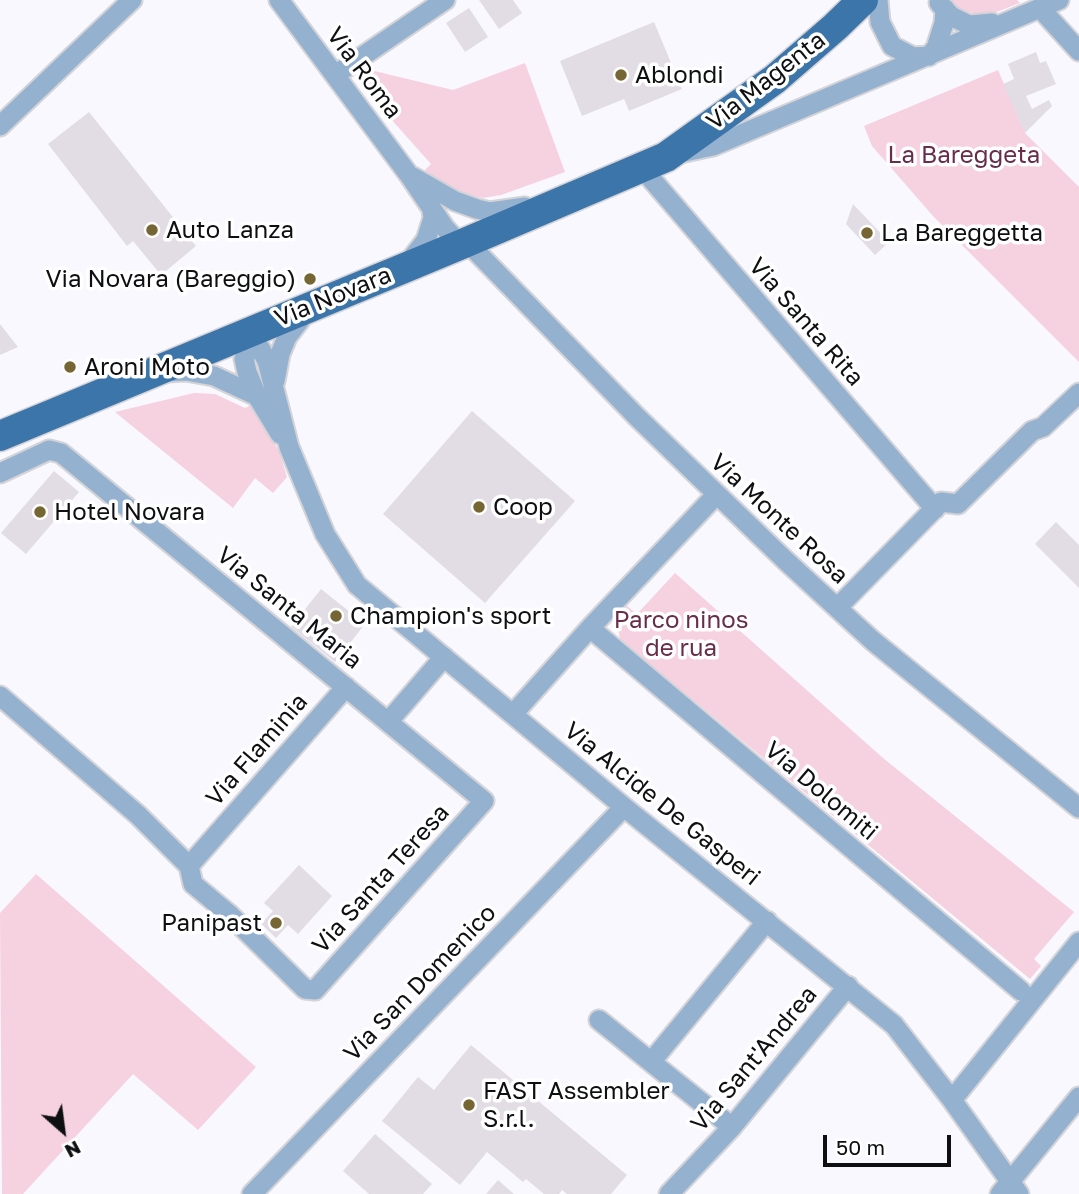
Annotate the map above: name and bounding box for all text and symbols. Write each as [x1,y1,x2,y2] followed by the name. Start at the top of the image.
[320,21,408,125] street label: Via Roma
[701,26,831,136] street label: Via Magenta
[635,61,724,89] place label: Ablondi
[613,67,629,83] marker: Ablondi
[888,141,1040,169] park label: La Bareggeta
[166,216,294,244] place label: Auto Lanza
[881,219,1043,247] place label: La Bareggetta
[144,222,160,238] marker: Auto Lanza
[859,225,875,241] marker: La Bareggetta
[742,252,870,392] street label: Via Santa Rita
[270,261,396,333] street label: Via Novara
[46,265,296,293] place label: Via Novara (Bareggio)
[302,271,318,287] marker: Via Novara (Bareggio)
[84,353,210,381] place label: Aroni Moto
[62,359,78,375] marker: Aroni Moto
[704,448,854,590] street label: Via Monte Rosa
[493,493,553,521] place label: Coop
[54,498,205,526] place label: Hotel Novara
[471,499,487,515] marker: Coop
[32,504,48,520] marker: Hotel Novara
[211,541,367,675] street label: Via Santa Maria
[350,602,551,630] place label: Champion's sport
[614,606,748,662] park label: Parco ninos de rua
[328,608,344,624] marker: Champion's sport
[200,688,314,812] street label: Via Flaminia
[558,716,766,892] street label: Via Alcide De Gasperi
[759,735,883,847] street label: Via Dolomiti
[307,799,455,959] street label: Via Santa Teresa
[338,899,502,1067] street label: Via San Domenico
[161,909,262,937] place label: Panipast
[268,915,284,931] marker: Panipast
[685,980,823,1138] street label: Via Sant'Andrea
[483,1077,670,1133] place label: FAST Assembler S.r.l.
[28,1096,98,1166] north arrow
[461,1097,477,1113] marker: FAST Assembler S.r.l.
[827,1120,955,1164] scale bar
[836,1134,885,1160] text: 50 m
[61,1136,85,1164] text: N

